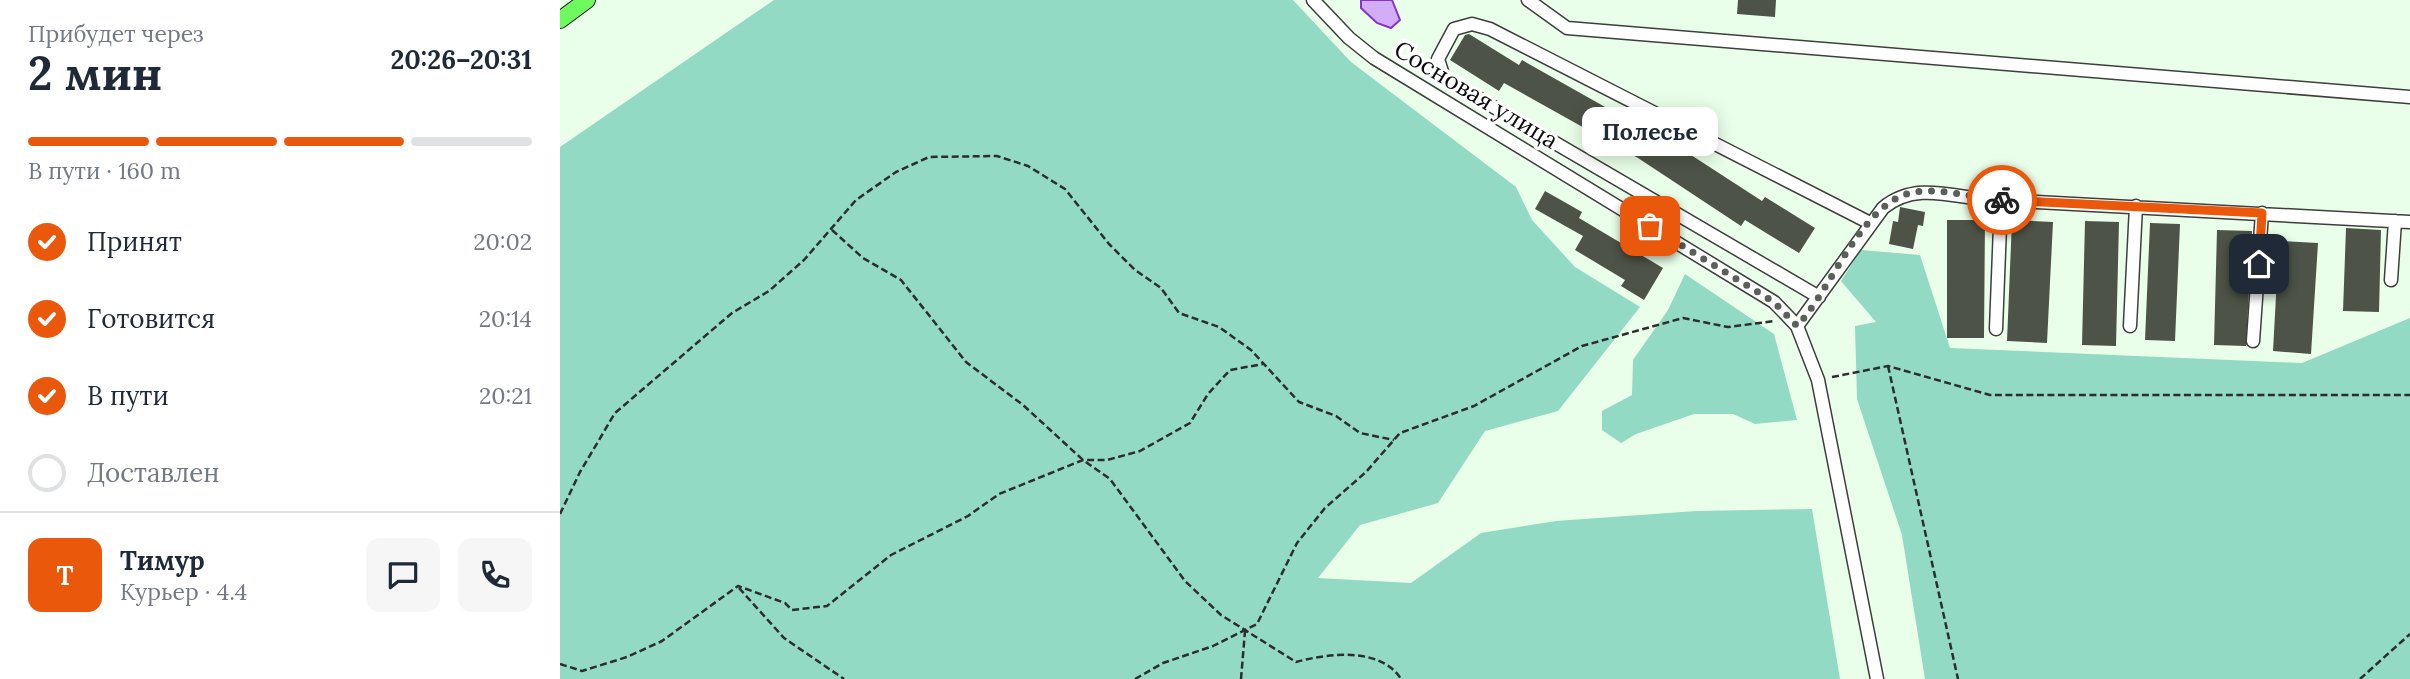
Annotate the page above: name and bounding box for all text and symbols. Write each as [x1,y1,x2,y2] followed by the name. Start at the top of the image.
[28,19,204,48] text: Прибудет через
[1389,33,1564,156] street label: Сосновая улица
[390,43,532,76] text: 20:26–20:31
[28,44,162,103] text: 2 мин
[1582,107,1718,156] callout: Полесье
[1602,117,1698,146] text: Полесье
[28,156,181,185] text: В пути · 160 m
[1967,165,2037,235] courier
[1983,181,2021,219] icon: bike
[1620,196,1680,256] pin
[1631,207,1669,245] icon: bag
[28,223,66,261] icon: check
[87,225,182,258] text: Принят
[473,227,532,256] text: 20:02
[2229,234,2289,294] pin
[2240,245,2278,283] icon: home
[28,300,66,338] icon: check
[87,302,215,335] text: Готовится
[479,304,532,333] text: 20:14
[28,377,66,415] icon: check
[87,379,169,412] text: В пути
[479,381,532,410] text: 20:21
[87,456,220,489] text: Доставлен
[366,538,440,612] button: chat
[458,538,532,612] button: phone
[120,544,205,577] text: Тимур
[57,559,73,592] text: Т
[120,577,247,606] text: Курьер · 4.4

